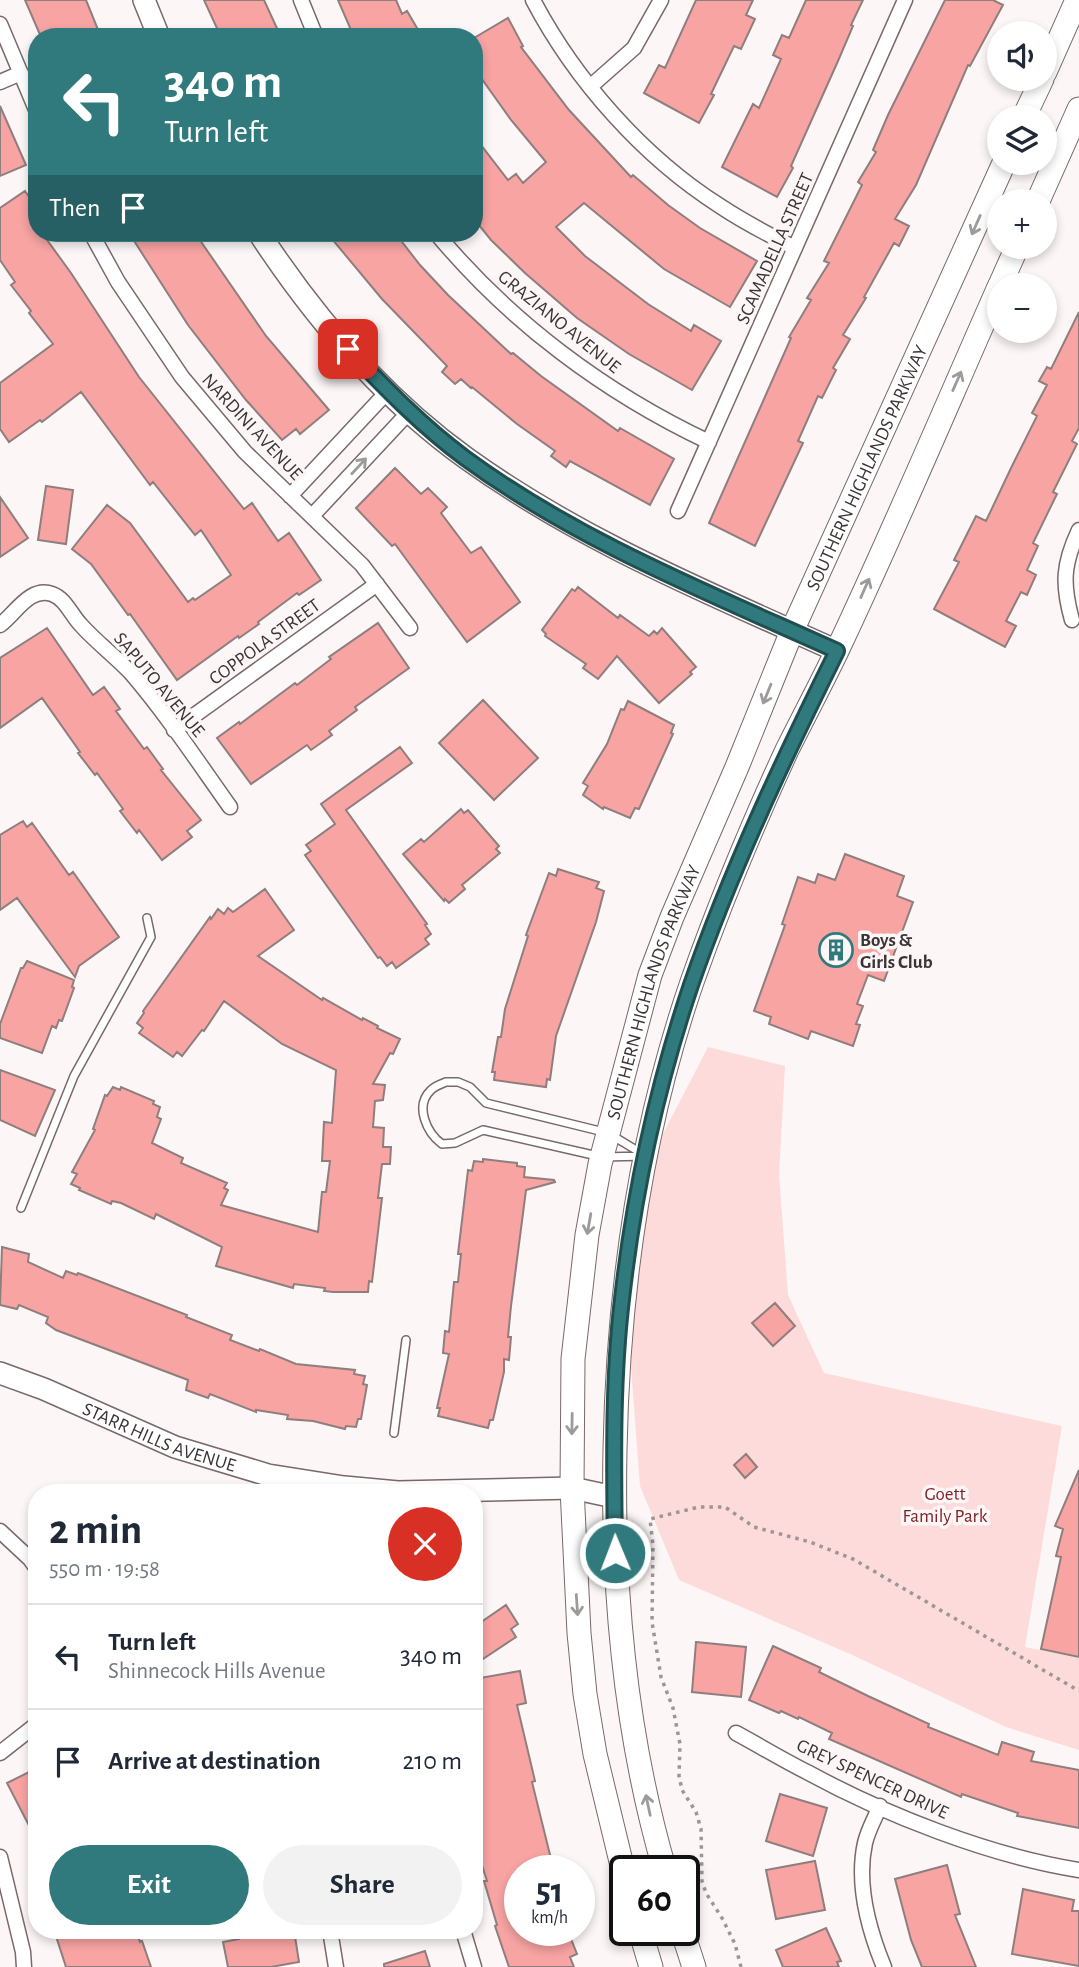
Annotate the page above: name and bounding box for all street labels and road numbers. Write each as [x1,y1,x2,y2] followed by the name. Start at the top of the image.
[733,170,817,327] street label: SCAMADELLA STREET
[494,267,624,377] street label: GRAZIANO AVENUE
[804,343,931,594] street label: SOUTHERN HIGHLANDS PARKWAY
[198,370,306,484] street label: NARDINI AVENUE
[206,596,324,689] street label: COPPOLA STREET
[110,629,208,741] street label: SAPUTO AVENUE
[604,862,704,1122] street label: SOUTHERN HIGHLANDS PARKWAY
[80,1399,238,1476] street label: STARR HILLS AVENUE
[794,1736,951,1823] street label: GREY SPENCER DRIVE

